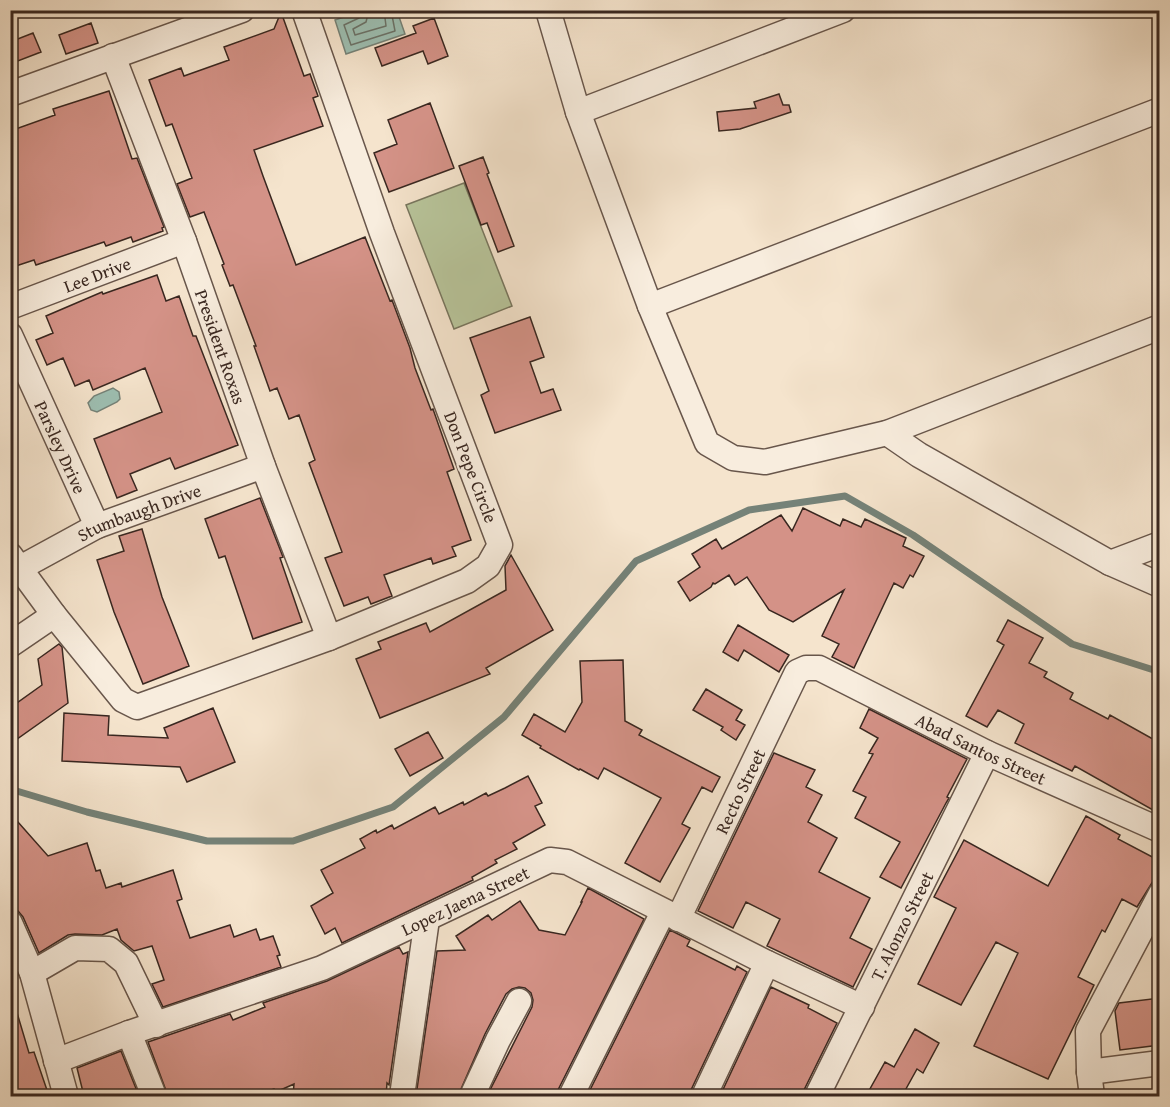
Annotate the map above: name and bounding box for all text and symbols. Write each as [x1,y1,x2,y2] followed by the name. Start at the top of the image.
[59,249,135,299] street label: Lee Drive
[188,285,254,408] street label: President Roxas
[28,396,94,498] street label: Parsley Drive
[437,407,505,527] street label: Don Pepe Circle
[72,476,205,548] street label: Stumbaugh Drive
[911,706,1051,791] street label: Abad Santos Street
[708,743,772,838] street label: Recto Street
[396,858,534,942] street label: Lopez Jaena Street
[863,866,940,985] street label: T. Alonzo Street

